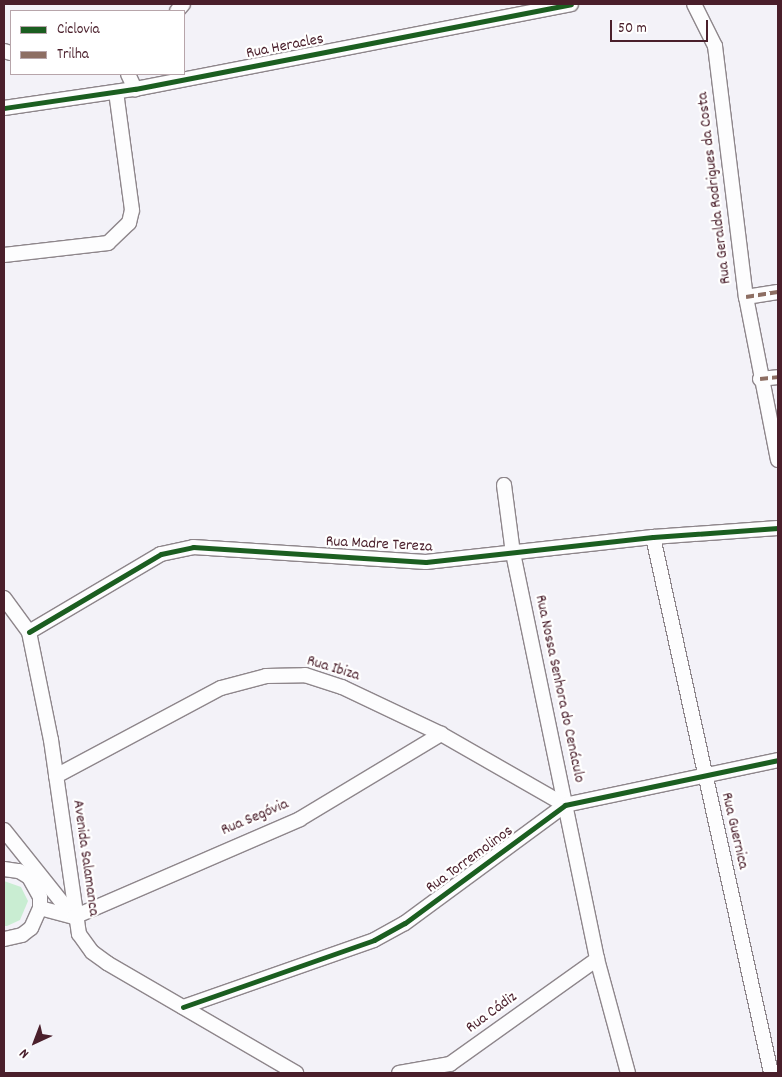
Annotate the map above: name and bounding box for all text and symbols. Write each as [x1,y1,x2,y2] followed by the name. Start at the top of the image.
[10,10,185,75] legend
[612,10,710,42] scale bar
[618,18,647,40] text: 50 m
[57,19,99,41] text: Ciclovia
[245,30,325,64] street label: Rua Heracles
[57,44,89,66] text: Trilha
[694,91,736,285] street label: Rua Geralda Rodrigues da Costa
[325,533,433,557] street label: Rua Madre Tereza
[530,593,588,785] street label: Rua Nossa Senhora do Cenáculo
[304,652,362,686] street label: Rua Ibiza
[716,791,752,871] street label: Rua Guernica
[218,795,292,841] street label: Rua Segóvia
[67,799,103,917] street label: Avenida Salamanca
[423,822,517,898] street label: Rua Torremolinos
[463,988,521,1038] street label: Rua Cádiz
[10,1017,60,1067] north arrow
[15,1043,34,1063] text: N

